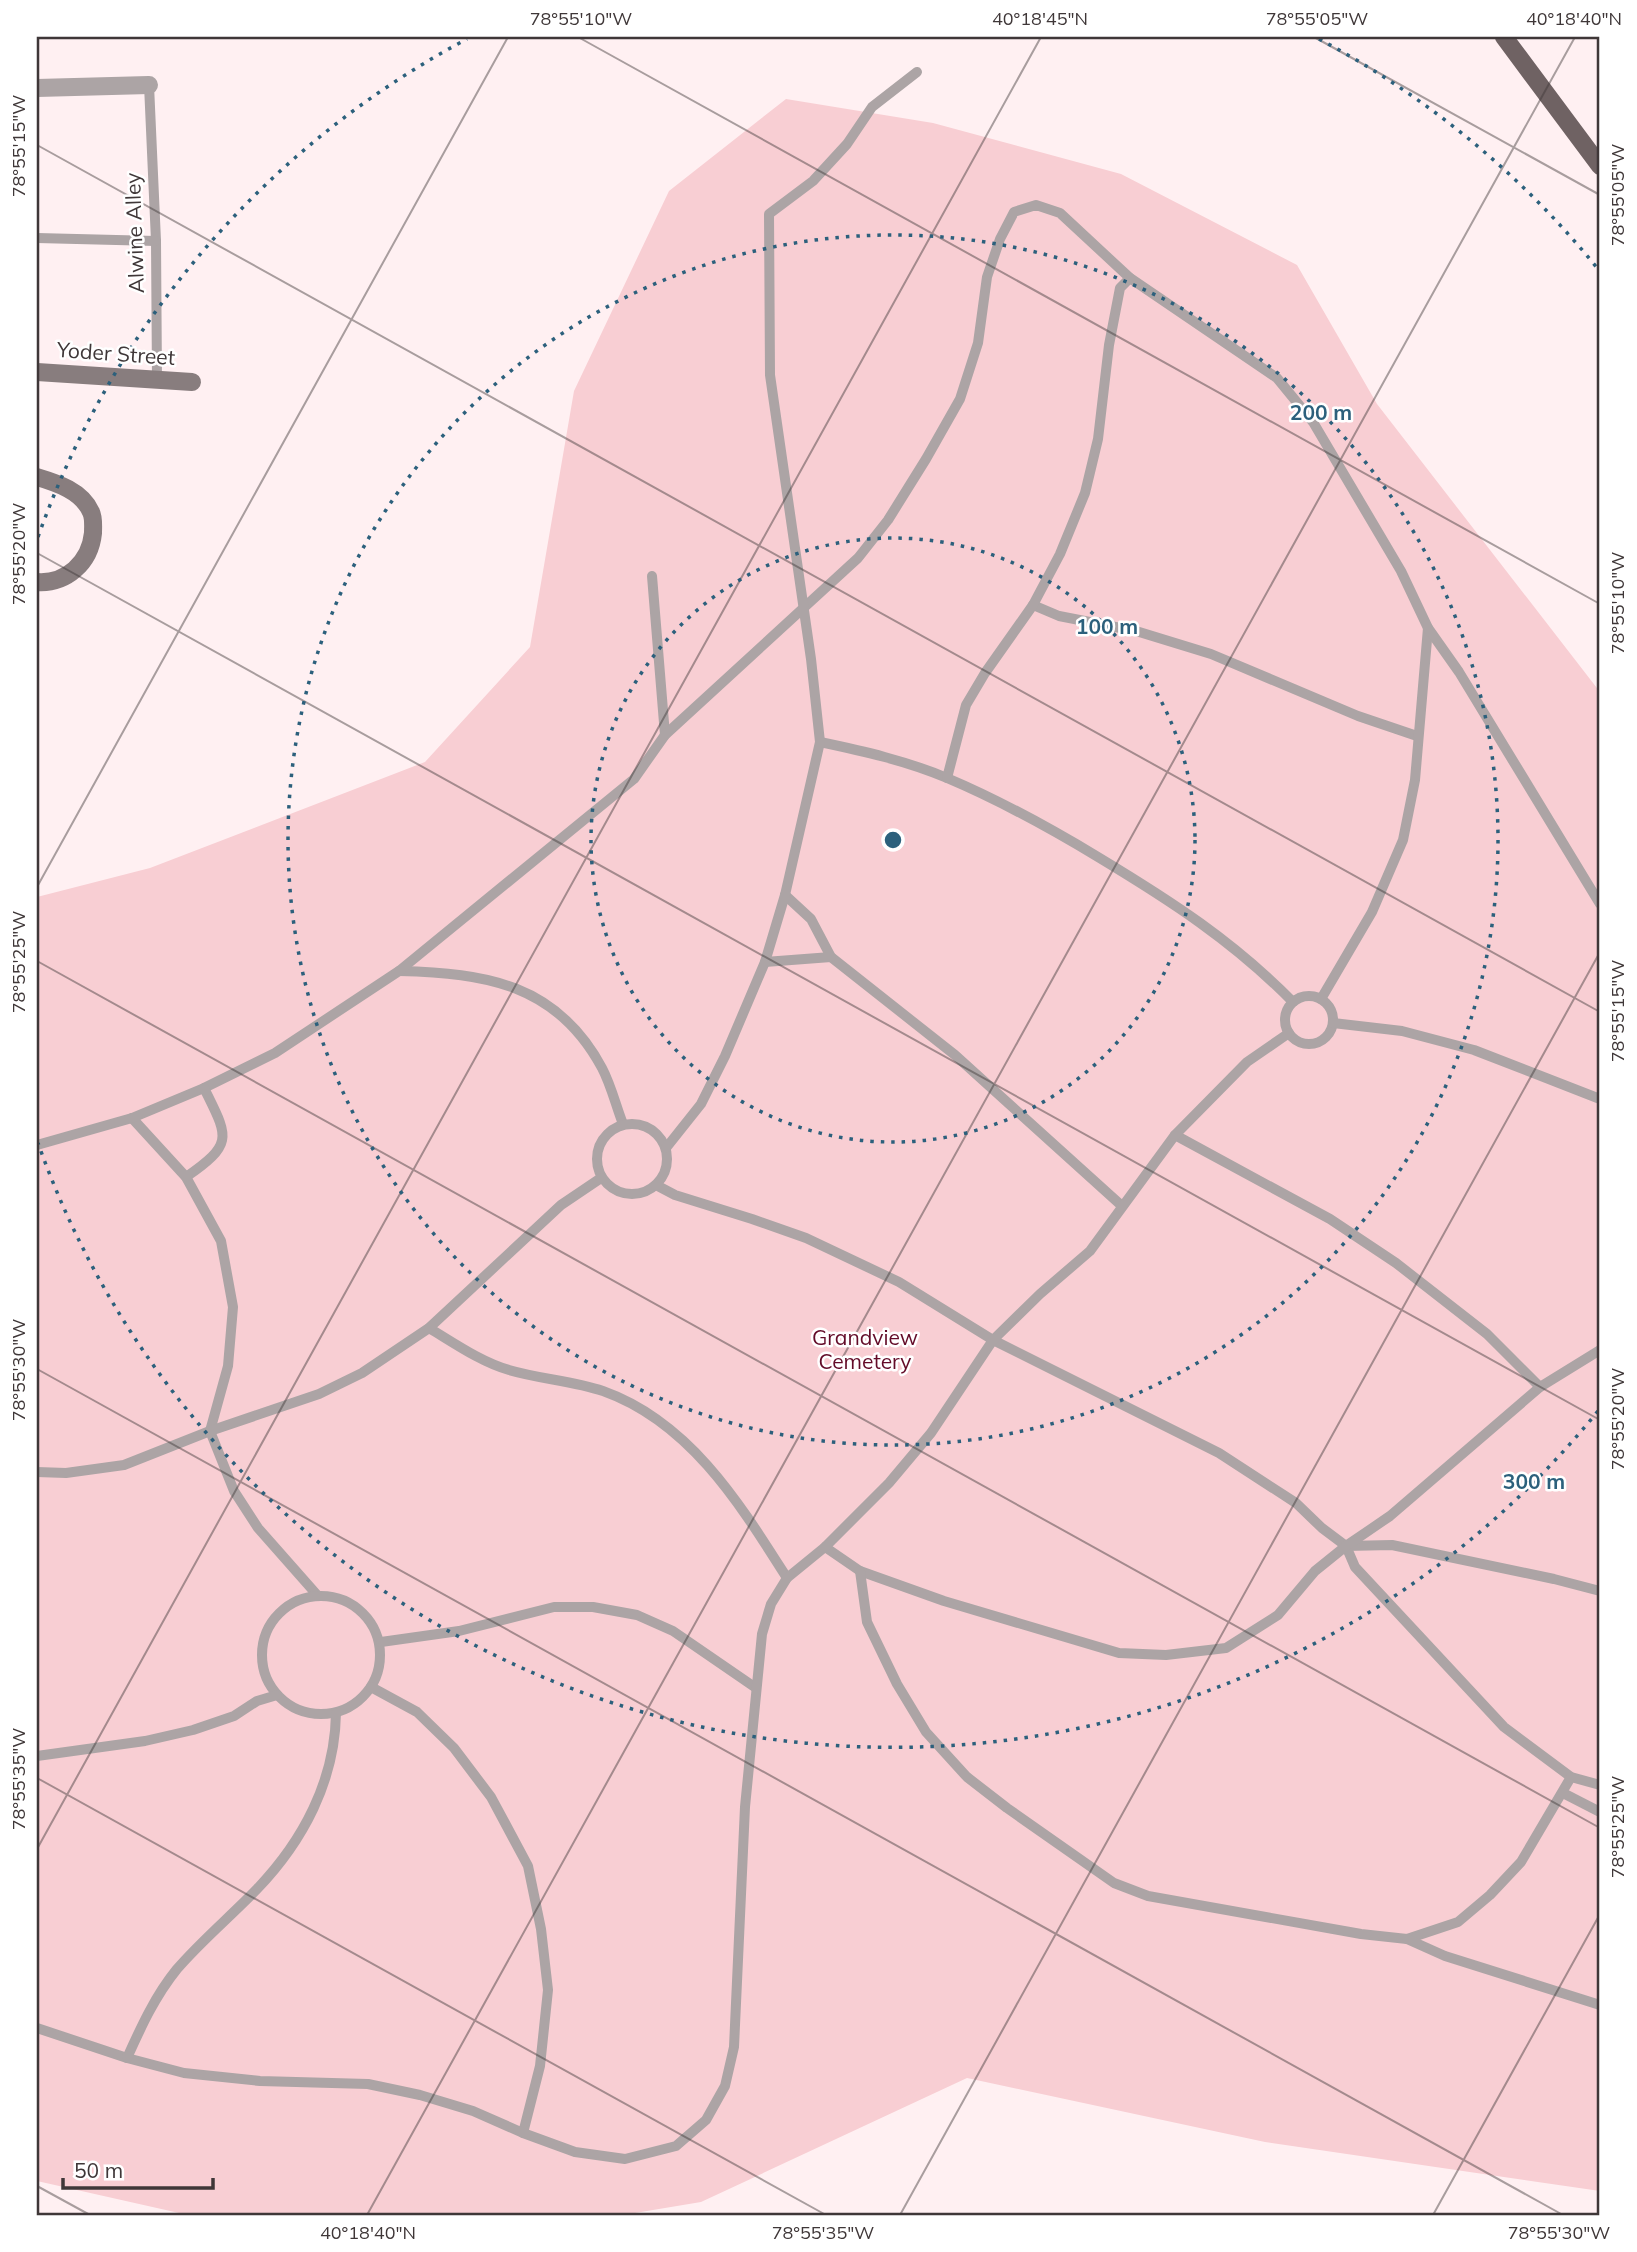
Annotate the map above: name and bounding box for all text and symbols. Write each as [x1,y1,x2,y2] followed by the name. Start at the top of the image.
[530,7,632,30] text: 78°55'10"W
[992,7,1088,30] text: 40°18'45"N
[1266,7,1368,30] text: 78°55'05"W
[1526,7,1622,30] text: 40°18'40"N
[7,95,30,197] text: 78°55'15"W
[1606,144,1629,246] text: 78°55'05"W
[119,172,149,294] street label: Alwine Alley
[55,336,176,370] street label: Yoder Street
[1290,399,1352,425] text: 200 m
[7,503,30,605] text: 78°55'20"W
[1606,552,1629,654] text: 78°55'10"W
[1076,613,1138,639] text: 100 m
[881,828,905,852] centre of rings
[7,911,30,1013] text: 78°55'25"W
[1606,960,1629,1062] text: 78°55'15"W
[7,1319,30,1421] text: 78°55'30"W
[812,1324,918,1374] park label: Grandview Cemetery
[1606,1368,1629,1470] text: 78°55'20"W
[1503,1468,1565,1494] text: 300 m
[7,1728,30,1830] text: 78°55'35"W
[1606,1776,1629,1878] text: 78°55'25"W
[63,2147,214,2191] scale bar
[74,2157,123,2183] text: 50 m
[320,2221,416,2244] text: 40°18'40"N
[772,2221,874,2244] text: 78°55'35"W
[1508,2221,1610,2244] text: 78°55'30"W

